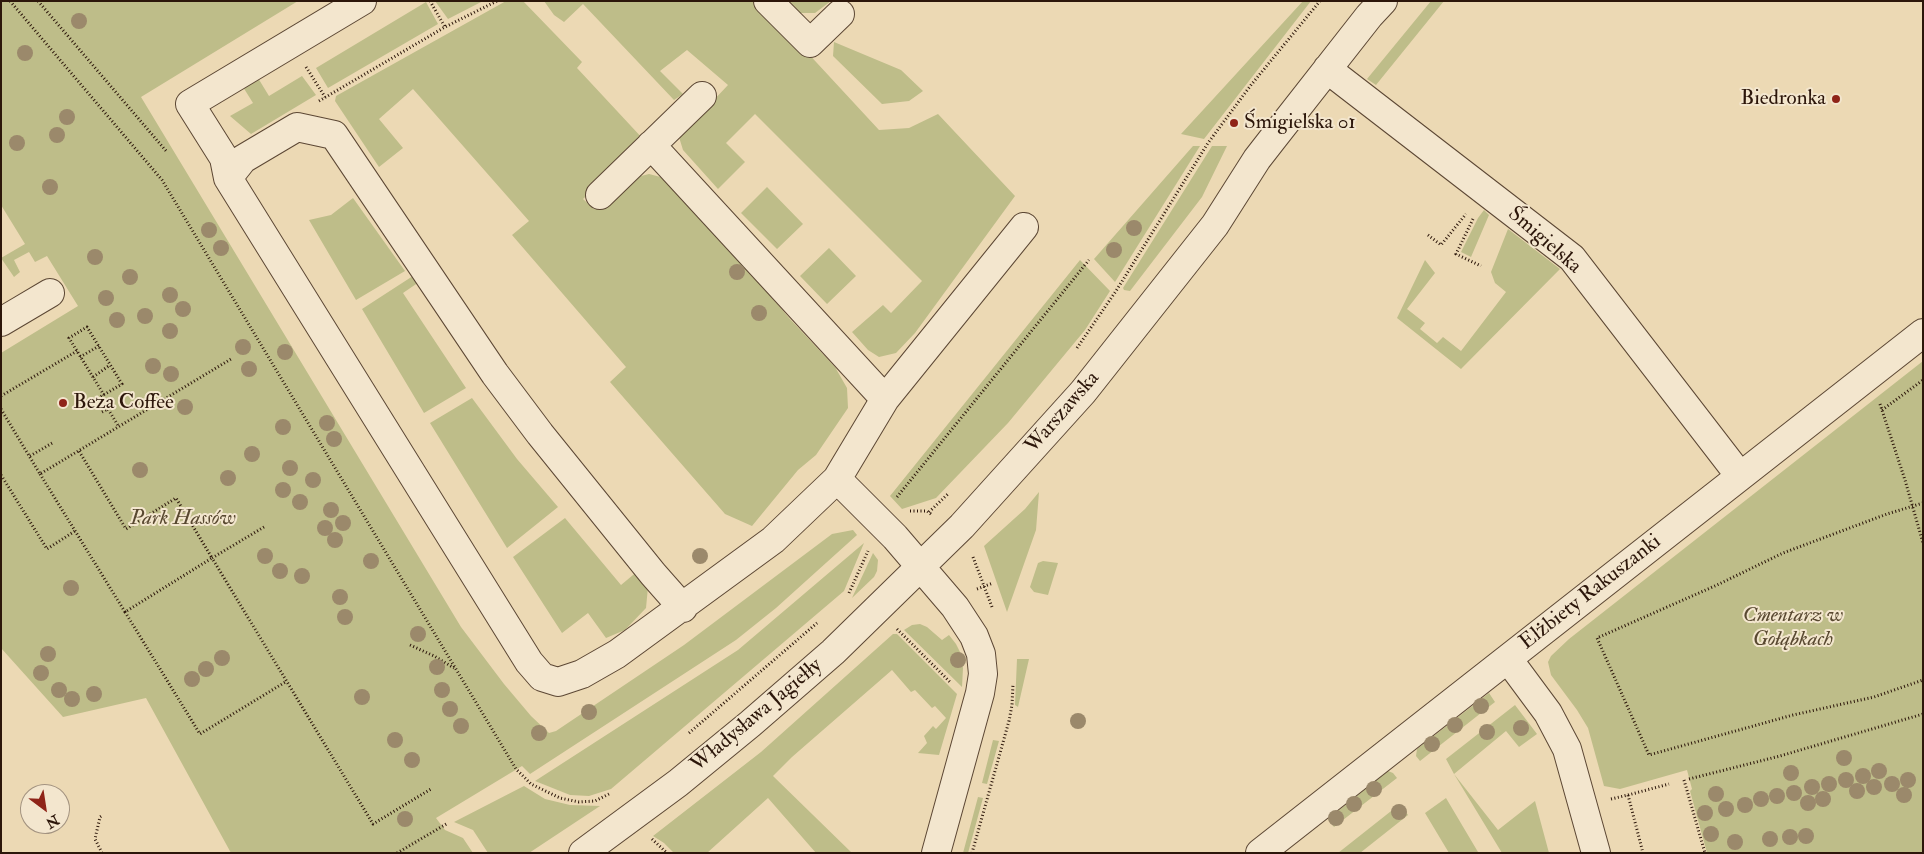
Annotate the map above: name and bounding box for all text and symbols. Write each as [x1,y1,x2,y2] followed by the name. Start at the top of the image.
[1741,86,1826,112] place label: Biedronka
[1830,93,1842,105] marker: Biedronka
[1244,110,1356,136] place label: Śmigielska 01
[1228,117,1240,129] marker: Śmigielska 01
[1502,202,1586,280] street label: Śmigielska
[1021,367,1105,459] street label: Warszawska
[73,390,174,416] place label: Beza Coffee
[57,397,69,409] marker: Beza Coffee
[130,506,236,532] park label: Park Hassów
[1515,530,1667,656] street label: Elżbiety Rakuszanki
[1743,603,1843,653] park label: Cmentarz w Gołąbkach
[686,654,828,778] street label: Władysława Jagiełły
[20,784,70,834] north arrow
[43,811,62,832] text: N

